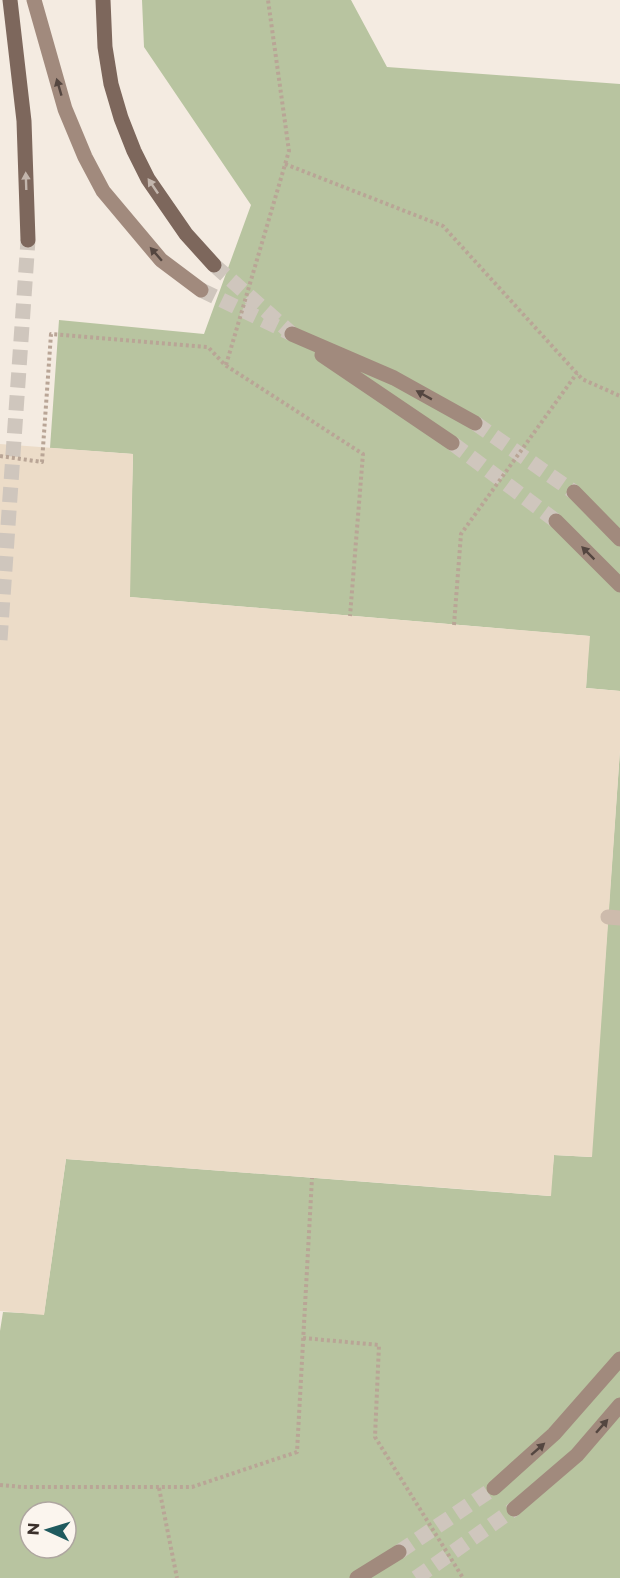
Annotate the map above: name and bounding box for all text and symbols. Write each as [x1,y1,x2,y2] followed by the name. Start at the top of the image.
[53,78,63,96] one-way arrow
[21,172,31,191] one-way arrow
[148,178,159,194] one-way arrow
[149,246,162,261] one-way arrow
[415,390,432,400] one-way arrow
[581,547,595,561] one-way arrow
[595,1418,609,1433] one-way arrow
[530,1443,545,1456] one-way arrow
[18,1500,78,1560] north arrow
[24,1522,43,1536] text: N

